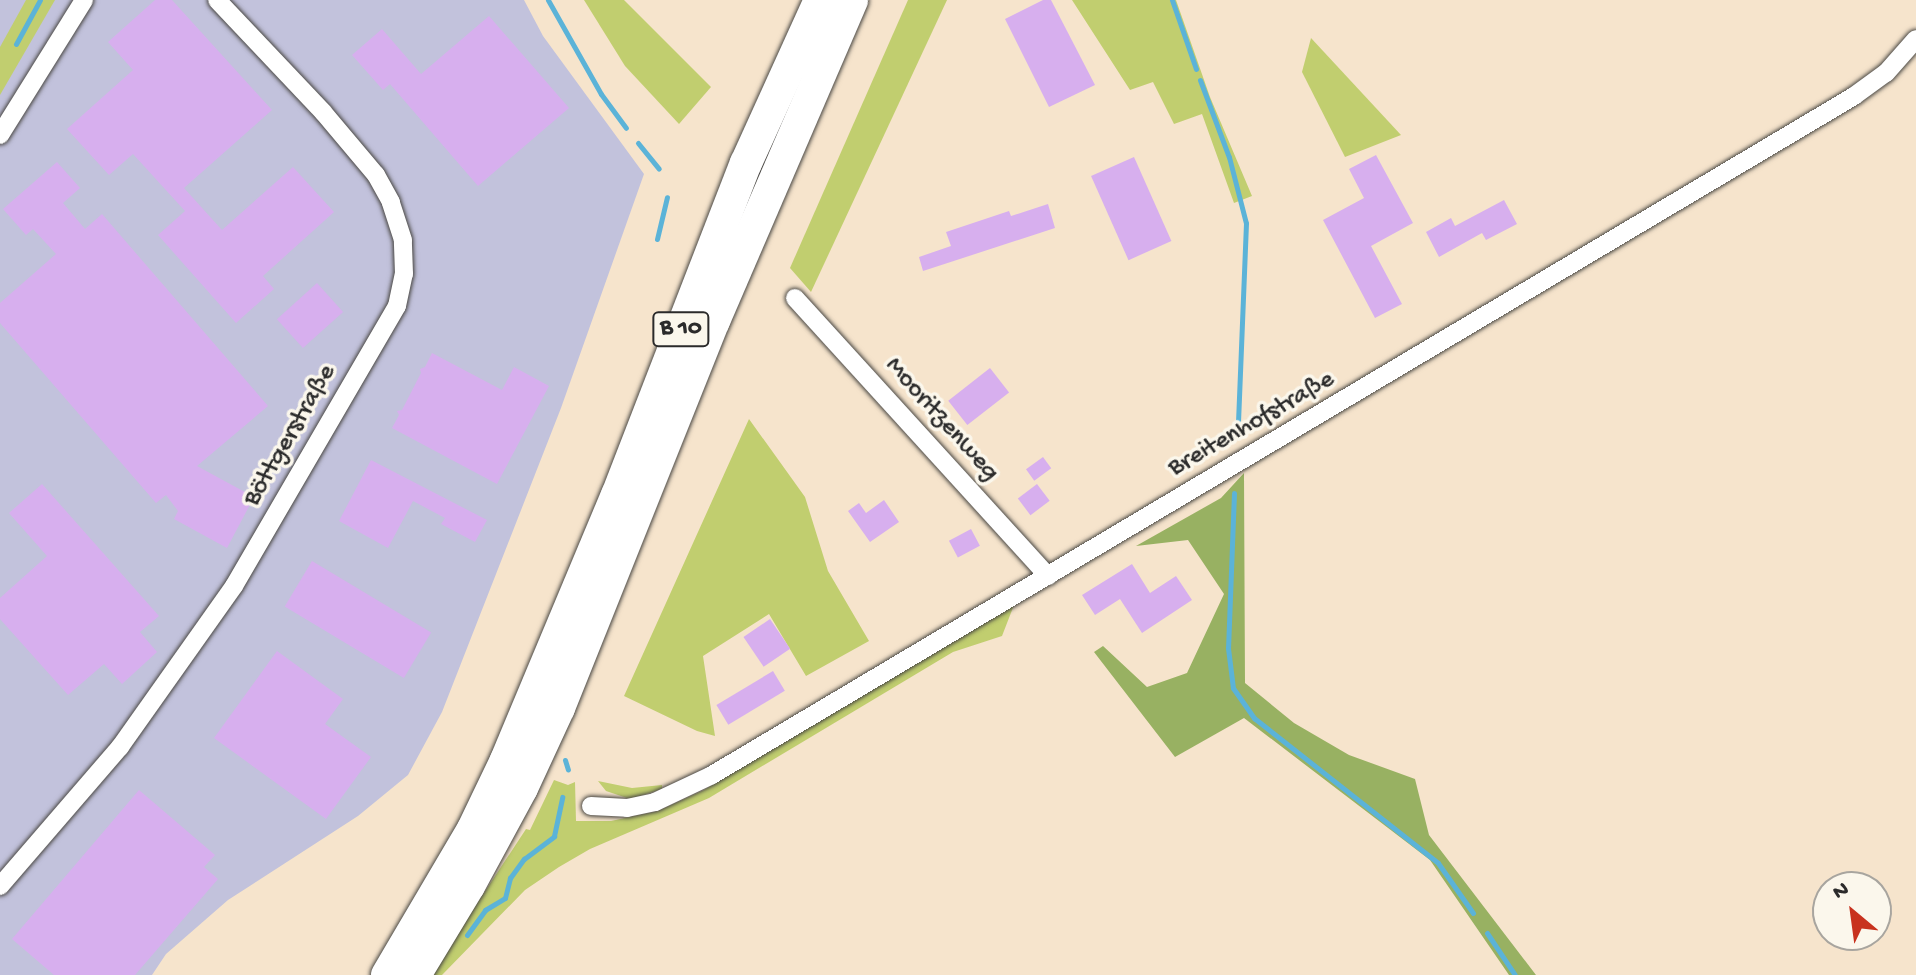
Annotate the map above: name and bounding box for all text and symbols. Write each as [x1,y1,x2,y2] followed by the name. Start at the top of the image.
[651,309,711,349] road number: B 10
[877,352,1005,488] street label: Mooritzenweg
[238,360,344,512] street label: Böttgerstraße
[1163,365,1341,485] street label: Breitenhofstraße
[1812,871,1892,951] north arrow
[1829,877,1854,907] text: N

